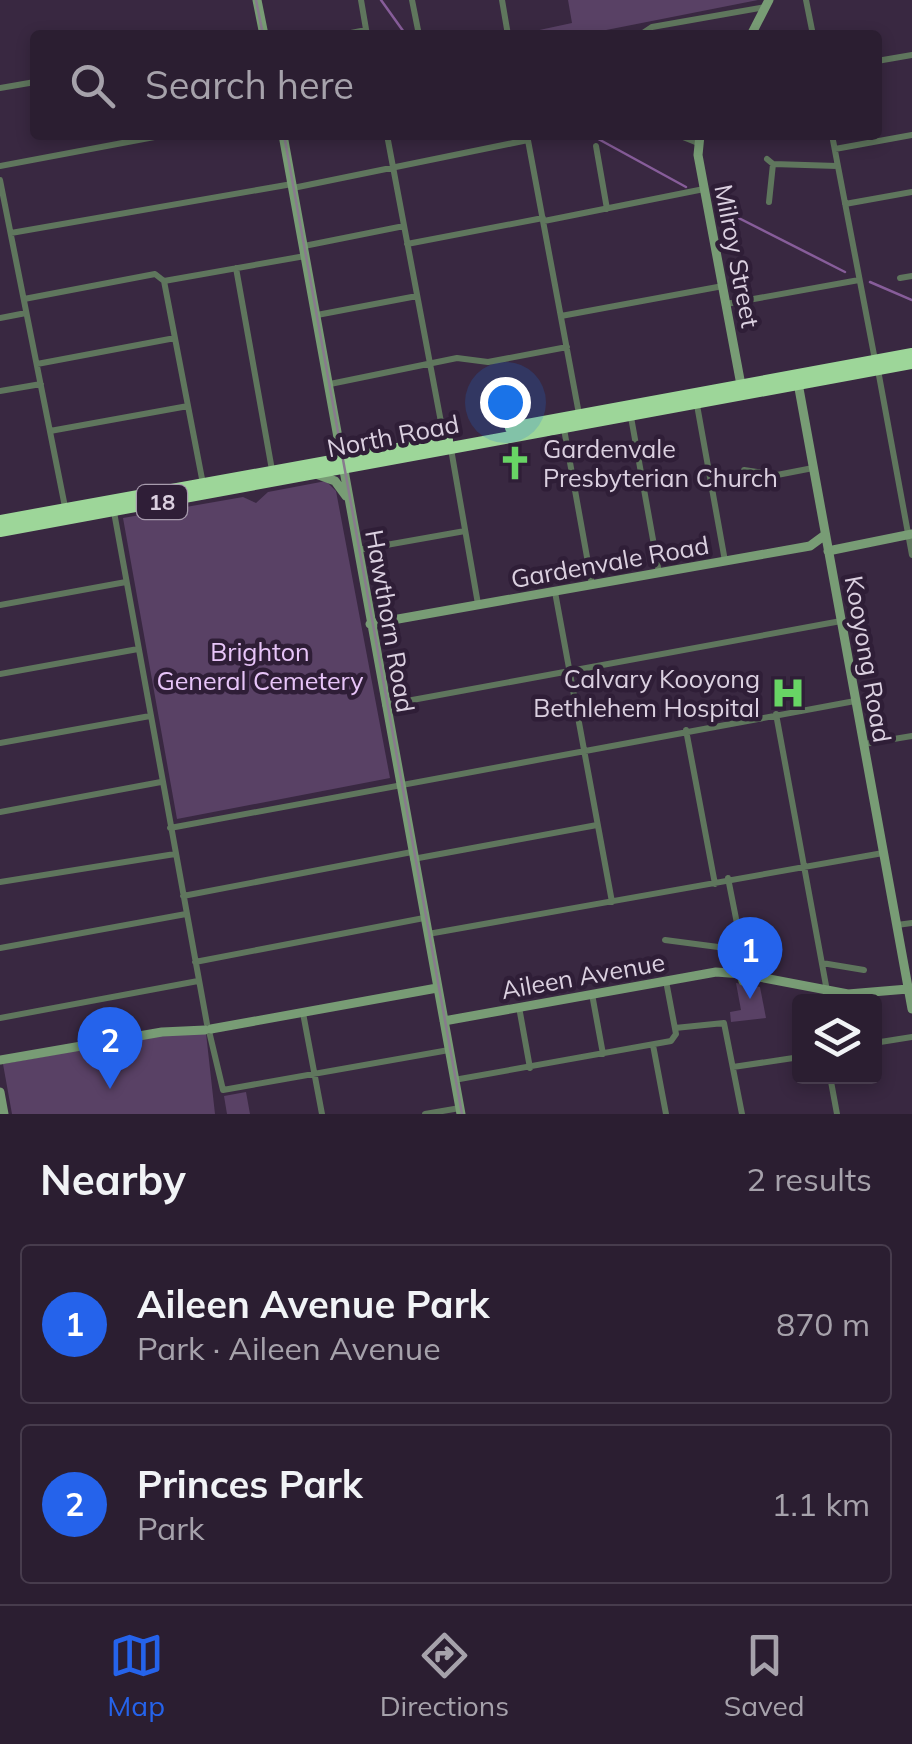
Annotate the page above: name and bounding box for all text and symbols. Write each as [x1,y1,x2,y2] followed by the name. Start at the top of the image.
[30,30,882,140] search box
[65,58,120,113] icon: search
[145,61,354,109] text: Search here
[708,182,767,330] street label: Milroy Street
[480,377,531,428] your location
[324,408,462,463] street label: North Road
[543,433,778,493] place label: Gardenvale Presbyterian Church
[496,444,534,482] church icon: Gardenvale Presbyterian Church
[137,485,187,519] road number: 18
[359,527,422,715] street label: Hawthorn Road
[508,529,711,594] street label: Gardenvale Road
[839,573,898,745] street label: Kooyong Road
[156,636,364,696] park label: Brighton General Cemetery
[533,663,760,723] place label: Calvary Kooyong Bethlehem Hospital
[769,674,807,712] hospital icon: Calvary Kooyong Bethlehem Hospital
[718,916,782,999] pin: 1
[499,946,667,1005] street label: Aileen Avenue
[792,994,882,1084] map controls
[792,994,882,1084] button: layers
[78,1006,142,1089] pin: 2
[40,1153,186,1206] text: Nearby
[747,1159,872,1199] text: 2 results
[137,1280,490,1328] text: Aileen Avenue Park
[65,1304,84,1344] text: 1
[776,1304,870,1344] text: 870 m
[137,1328,441,1368] text: Park · Aileen Avenue
[137,1460,363,1508] text: Princes Park
[65,1484,84,1524] text: 2
[771,1484,870,1524] text: 1.1 km
[137,1508,204,1548] text: Park
[107,1628,165,1723] tab: Map
[380,1628,509,1723] tab: Directions
[724,1628,805,1723] tab: Saved

